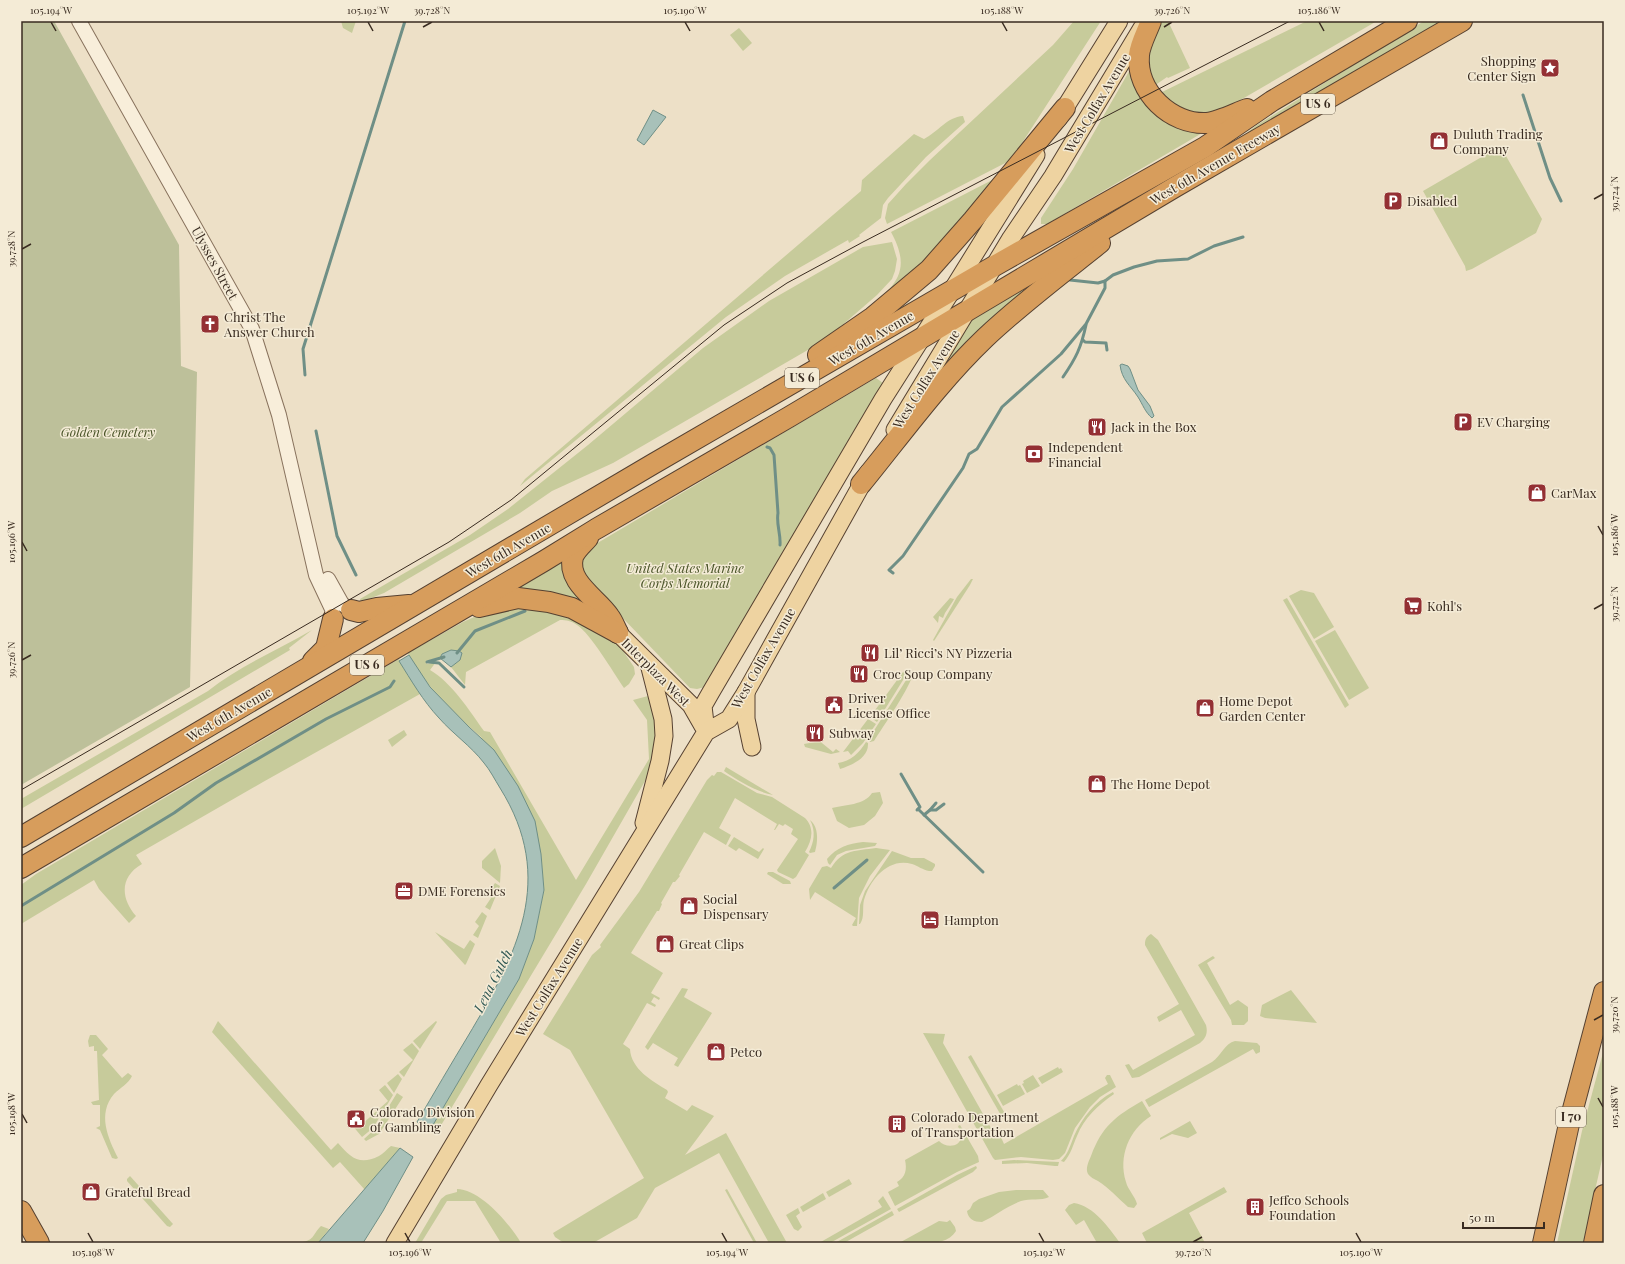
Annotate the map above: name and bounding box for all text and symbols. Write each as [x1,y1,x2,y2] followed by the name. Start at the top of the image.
[30,3,73,17] text: 105.194°W
[347,3,390,17] text: 105.192°W
[414,3,450,17] text: 39.728°N
[663,3,708,17] text: 105.190°W
[981,3,1024,17] text: 105.188°W
[1154,3,1190,17] text: 39.726°N
[1298,3,1341,17] text: 105.186°W
[1060,49,1133,157] street label: West Colfax Avenue
[1467,52,1536,84] place label: Shopping Center Sign
[1539,57,1561,79] place icon: Shopping Center Sign
[1301,94,1335,114] road number: US 6
[1146,119,1283,208] street label: West 6th Avenue Freeway
[1453,125,1543,157] place label: Duluth Trading Company
[1428,130,1450,152] shop icon: Duluth Trading Company
[1607,176,1621,212] text: 39.724°N
[1382,190,1404,212] parking icon: Disabled
[1407,192,1458,209] place label: Disabled
[188,223,243,303] street label: Ulysses Street
[4,231,18,267] text: 39.728°N
[824,306,917,369] street label: West 6th Avenue
[223,308,315,340] place label: Christ The Answer Church
[199,313,221,335] church icon: Christ The Answer Church
[888,326,963,432] street label: West Colfax Avenue
[785,368,819,388] road number: US 6
[1452,411,1474,433] parking icon: EV Charging
[1477,413,1550,430] place label: EV Charging
[1086,416,1108,438] restaurant icon: Jack in the Box
[1110,418,1197,435] place label: Jack in the Box
[61,423,155,440] park label: Golden Cemetery
[1048,438,1123,470] place label: Independent Financial
[1023,443,1045,465] bank icon: Independent Financial
[1526,482,1548,504] shop icon: CarMax
[1551,484,1597,501] place label: CarMax
[1607,513,1621,556] text: 105.186°W
[461,518,554,581] street label: West 6th Avenue
[4,520,18,563] text: 105.196°W
[626,559,744,591] park label: United States Marine Corps Memorial
[1607,586,1621,622] text: 39.722°N
[1402,595,1424,617] supermarket icon: Kohl's
[1427,597,1462,614] place label: Kohl's
[726,604,799,712] street label: West Colfax Avenue
[619,634,694,710] street label: Interplaza West
[4,642,18,678] text: 39.726°N
[859,642,881,664] restaurant icon: Lil’ Ricci’s NY Pizzeria
[884,644,1013,661] place label: Lil’ Ricci’s NY Pizzeria
[350,655,384,675] road number: US 6
[848,663,870,685] restaurant icon: Croc Soup Company
[873,665,993,682] place label: Croc Soup Company
[182,682,275,745] street label: West 6th Avenue
[848,689,931,721] place label: Driver License Office
[1219,692,1306,724] place label: Home Depot Garden Center
[823,694,845,716] public building icon: Driver License Office
[1194,697,1216,719] shop icon: Home Depot Garden Center
[804,722,826,744] restaurant icon: Subway
[829,724,874,741] place label: Subway
[1086,773,1108,795] shop icon: The Home Depot
[1111,775,1210,792] place label: The Home Depot
[393,880,415,902] office icon: DME Forensics
[418,882,506,899] place label: DME Forensics
[703,890,769,922] place label: Social Dispensary
[678,895,700,917] shop icon: Social Dispensary
[919,909,941,931] hotel icon: Hampton
[944,911,999,928] place label: Hampton
[654,933,676,955] shop icon: Great Clips
[511,934,586,1040] street label: West Colfax Avenue
[679,935,744,952] place label: Great Clips
[468,946,517,1016] water label: Lena Gulch
[1607,996,1621,1034] text: 39.720°N
[705,1041,727,1063] shop icon: Petco
[730,1043,762,1060] place label: Petco
[1607,1085,1621,1128] text: 105.188°W
[4,1092,18,1135] text: 105.198°W
[370,1103,475,1135] place label: Colorado Division of Gambling
[1556,1107,1586,1127] road number: I 70
[345,1108,367,1130] public building icon: Colorado Division of Gambling
[911,1108,1039,1140] place label: Colorado Department of Transportation
[886,1113,908,1135] building icon: Colorado Department of Transportation
[80,1181,102,1203] shop icon: Grateful Bread
[105,1183,191,1200] place label: Grateful Bread
[1268,1191,1349,1223] place label: Jeffco Schools Foundation
[1244,1196,1266,1218] building icon: Jeffco Schools Foundation
[1463,1204,1544,1230] scale bar
[1469,1209,1495,1225] text: 50 m
[72,1245,115,1259] text: 105.198°W
[389,1245,432,1259] text: 105.196°W
[706,1245,749,1259] text: 105.194°W
[1023,1245,1066,1259] text: 105.192°W
[1174,1245,1212,1259] text: 39.720°N
[1339,1245,1384,1259] text: 105.190°W

